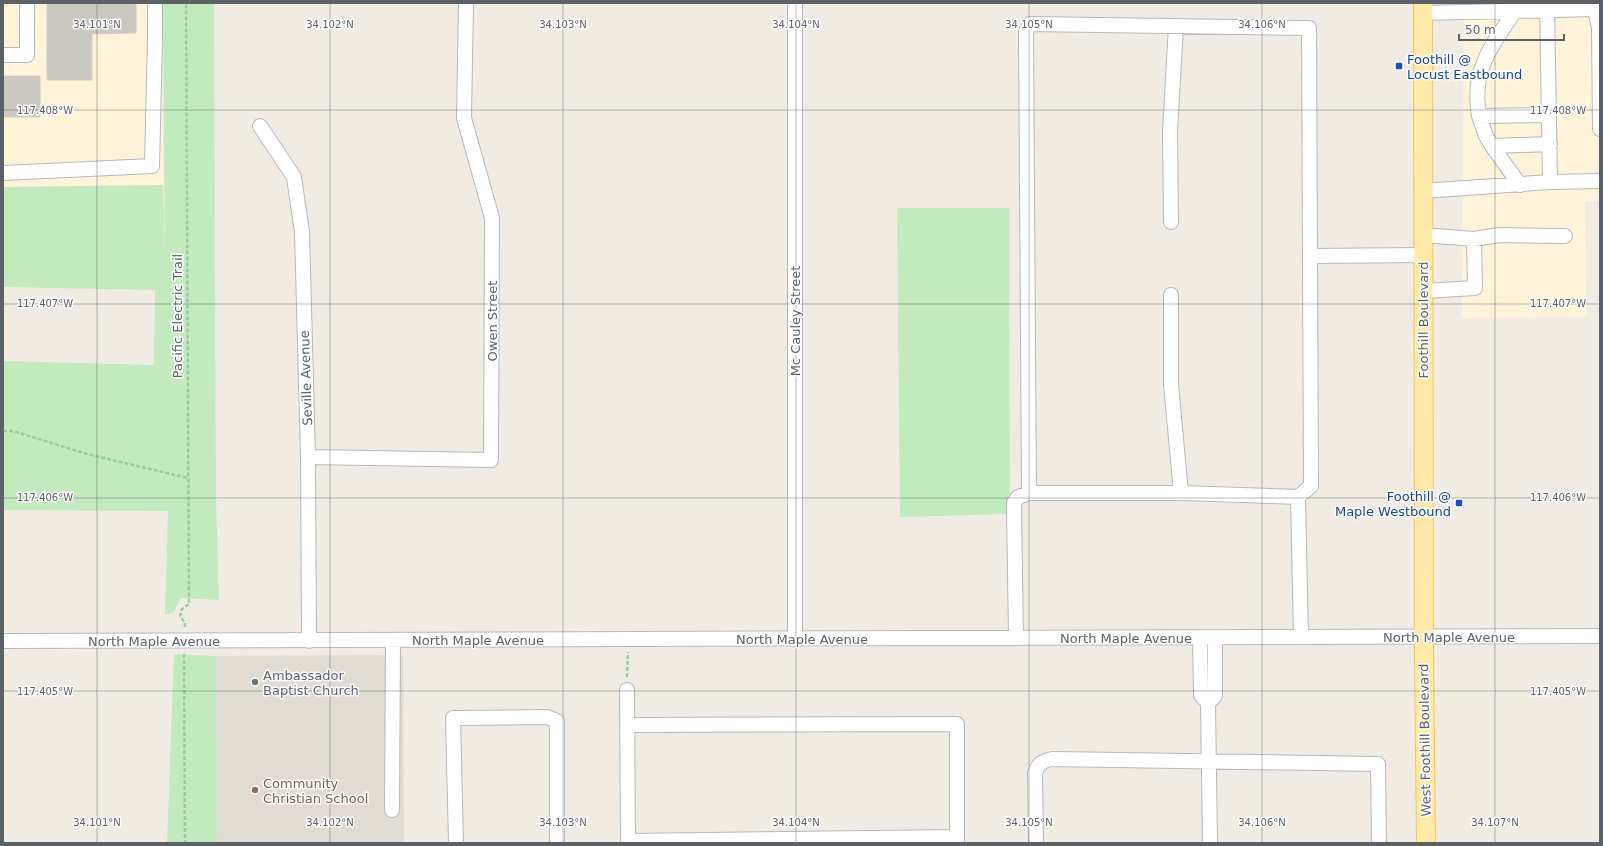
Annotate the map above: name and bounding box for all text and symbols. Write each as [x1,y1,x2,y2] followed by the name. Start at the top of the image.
[1459,16,1564,42] scale bar
[73,19,121,30] text: 34.101°N
[306,19,354,30] text: 34.102°N
[539,19,587,30] text: 34.103°N
[772,19,820,30] text: 34.104°N
[1005,19,1053,30] text: 34.105°N
[1238,19,1286,30] text: 34.106°N
[1465,23,1496,37] text: 50 m
[1407,52,1522,82] place label: Foothill @ Locust Eastbound
[1394,61,1404,71] marker: Foothill @ Locust Eastbound
[17,105,73,116] text: 117.408°W
[1530,105,1586,116] text: 117.408°W
[170,254,185,378] street label: Pacific Electric Trail
[1416,262,1431,378] street label: Foothill Boulevard
[788,266,803,376] street label: Mc Cauley Street
[485,281,500,361] street label: Owen Street
[17,298,73,309] text: 117.407°W
[1530,298,1586,309] text: 117.407°W
[297,330,315,426] street label: Seville Avenue
[1335,489,1451,519] place label: Foothill @ Maple Westbound
[17,492,73,503] text: 117.406°W
[1530,492,1586,503] text: 117.406°W
[1454,498,1464,508] marker: Foothill @ Maple Westbound
[1383,630,1515,645] street label: North Maple Avenue
[1060,631,1192,646] street label: North Maple Avenue
[736,632,868,647] street label: North Maple Avenue
[412,633,544,648] street label: North Maple Avenue
[88,634,220,649] street label: North Maple Avenue
[1416,663,1434,817] street label: West Foothill Boulevard
[263,668,359,698] place label: Ambassador Baptist Church
[250,677,260,687] marker: Ambassador Baptist Church
[17,686,73,697] text: 117.405°W
[1530,686,1586,697] text: 117.405°W
[263,776,368,806] place label: Community Christian School
[250,785,260,795] marker: Community Christian School
[73,817,121,828] text: 34.101°N
[306,817,354,828] text: 34.102°N
[539,817,587,828] text: 34.103°N
[772,817,820,828] text: 34.104°N
[1005,817,1053,828] text: 34.105°N
[1238,817,1286,828] text: 34.106°N
[1471,817,1519,828] text: 34.107°N

